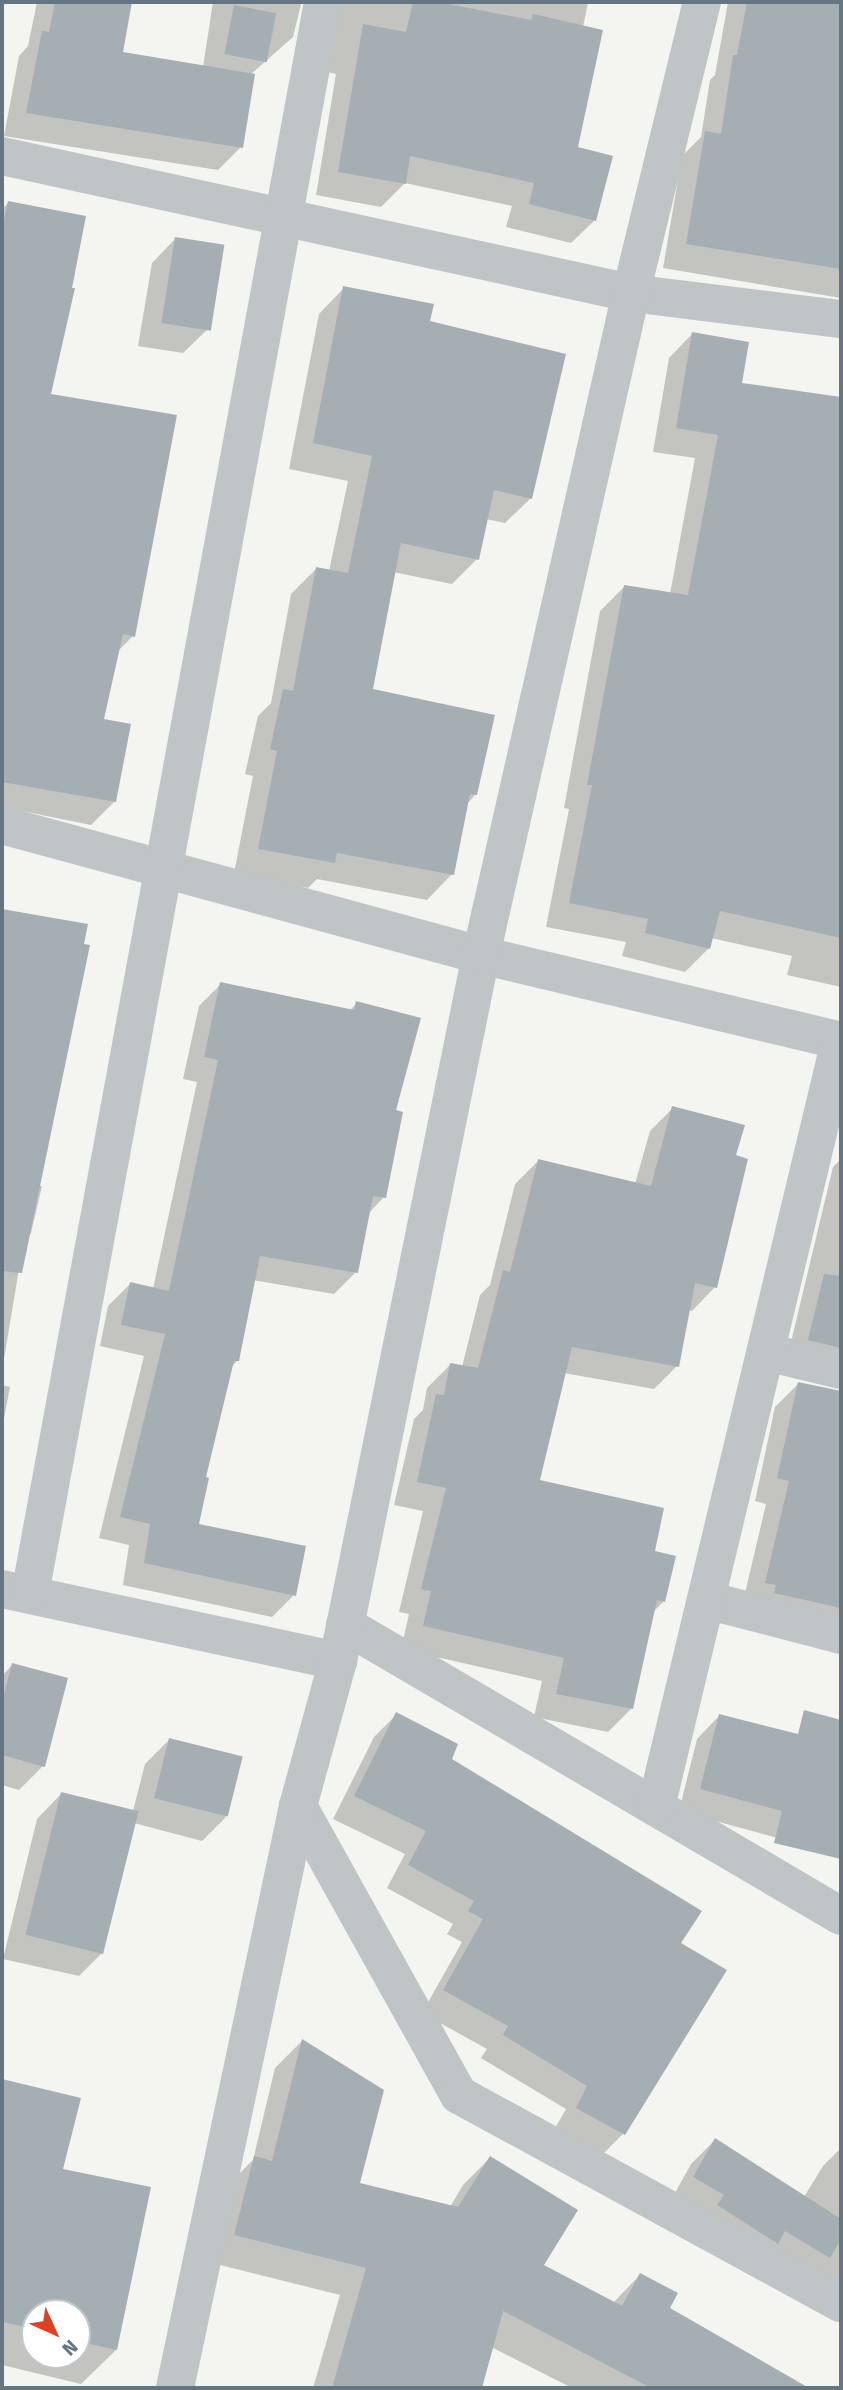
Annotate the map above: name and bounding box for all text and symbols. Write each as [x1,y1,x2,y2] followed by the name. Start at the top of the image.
[21,2299,91,2369] north arrow
[57,2335,82,2360] text: N

